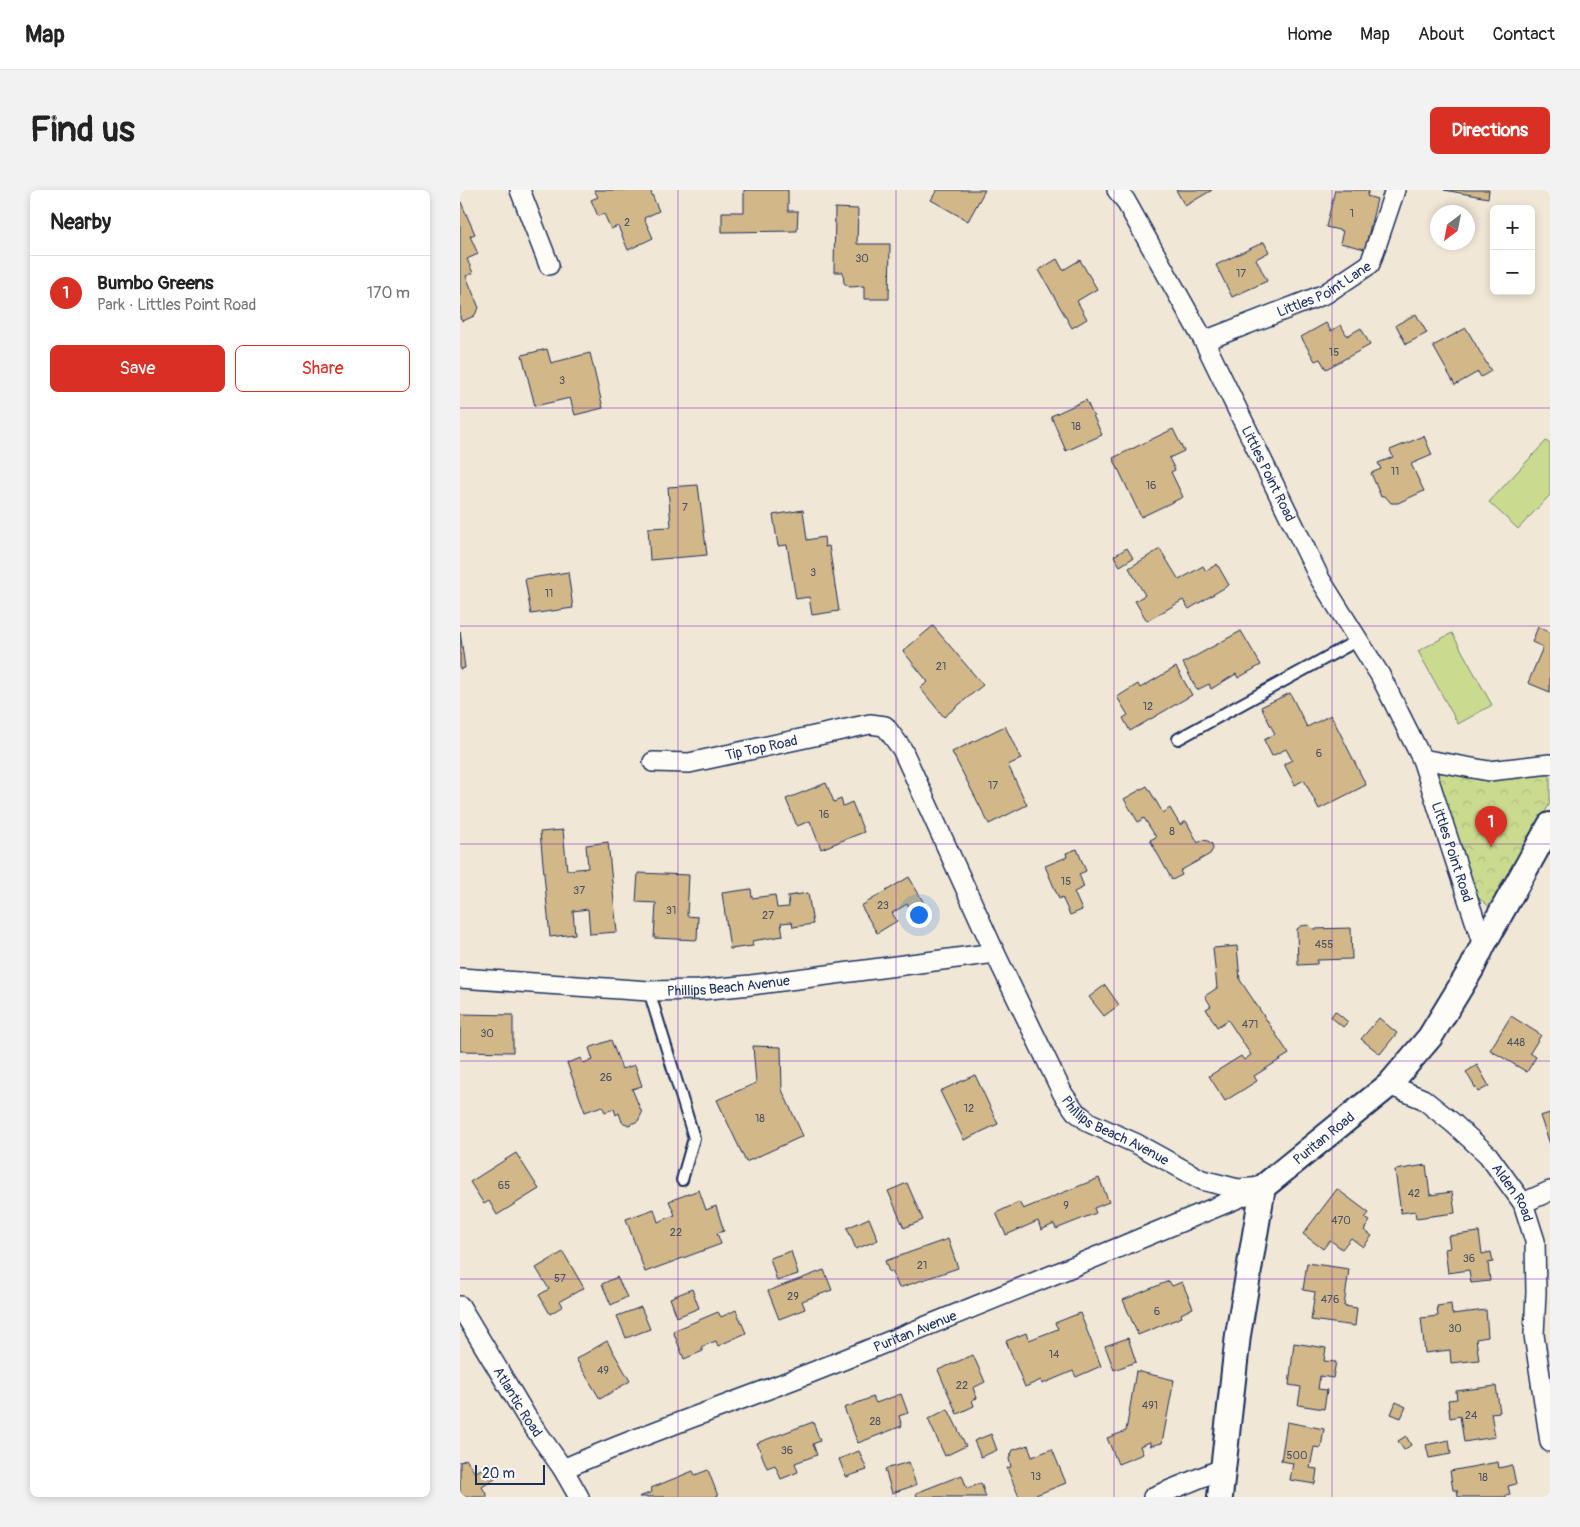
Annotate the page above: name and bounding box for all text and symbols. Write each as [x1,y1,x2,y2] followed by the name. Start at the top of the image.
[25,20,65,49] text: Map
[1287,23,1332,46] text: Home
[1360,23,1390,46] text: Map
[1418,23,1464,46] text: About
[1492,23,1555,46] text: Contact
[1430,107,1550,154] button: Directions
[30,108,135,152] text: Find us
[1430,205,1475,250] north arrow
[1490,205,1535,295] map controls
[1490,205,1535,250] button: +
[1350,207,1354,220] house number: 1
[50,209,111,236] text: Nearby
[624,216,630,229] house number: 2
[1490,250,1535,295] button: −
[855,252,869,265] house number: 30
[1274,257,1374,320] street label: Littles Point Lane
[1236,267,1246,280] house number: 17
[97,271,214,295] text: Bumbo Greens
[63,283,69,303] text: 1
[367,283,410,303] text: 170 m
[97,295,256,315] text: Park · Littles Point Road
[50,345,225,392] button: Save
[235,345,410,392] button: Share
[1329,346,1339,359] house number: 15
[559,374,565,387] house number: 3
[1071,420,1081,433] house number: 18
[1238,423,1299,524] street label: Littles Point Road
[1391,465,1399,478] house number: 11
[1146,479,1156,492] house number: 16
[682,501,688,514] house number: 7
[810,566,816,579] house number: 3
[545,587,553,600] house number: 11
[936,660,946,673] house number: 21
[1143,700,1153,713] house number: 12
[724,731,799,763] street label: Tip Top Road
[1316,747,1322,760] house number: 6
[988,779,998,792] house number: 17
[1428,800,1477,904] street label: Littles Point Road
[1475,806,1507,847] pin: 1
[819,808,829,821] house number: 16
[1169,825,1175,838] house number: 8
[1061,875,1071,888] house number: 15
[573,884,585,897] house number: 37
[877,899,889,912] house number: 23
[906,902,932,928] your location
[666,904,676,917] house number: 31
[762,909,774,922] house number: 27
[1315,938,1333,951] house number: 455
[667,971,791,999] street label: Phillips Beach Avenue
[1242,1018,1258,1031] house number: 471
[480,1027,494,1040] house number: 30
[1507,1036,1526,1049] house number: 448
[600,1071,612,1084] house number: 26
[1058,1092,1172,1169] street label: Phillips Beach Avenue
[964,1102,974,1115] house number: 12
[1289,1108,1358,1168] street label: Puritan Road
[755,1112,765,1125] house number: 18
[1488,1160,1537,1224] street label: Alden Road
[498,1179,510,1192] house number: 65
[1408,1187,1420,1200] house number: 42
[1063,1199,1069,1212] house number: 9
[1331,1214,1351,1227] house number: 470
[670,1226,682,1239] house number: 22
[1463,1252,1475,1265] house number: 36
[917,1259,927,1272] house number: 21
[554,1272,566,1285] house number: 57
[787,1290,799,1303] house number: 29
[1321,1293,1339,1306] house number: 476
[1154,1305,1160,1318] house number: 6
[871,1307,959,1355] street label: Puritan Avenue
[1448,1322,1462,1335] house number: 30
[1049,1348,1060,1361] house number: 14
[490,1364,546,1440] street label: Atlantic Road
[597,1364,609,1377] house number: 49
[956,1379,968,1392] house number: 22
[1142,1399,1158,1412] house number: 491
[1465,1409,1478,1422] house number: 24
[869,1415,881,1428] house number: 28
[781,1444,793,1457] house number: 36
[1287,1449,1308,1462] house number: 500
[475,1462,545,1485] scale bar
[482,1465,515,1482] text: 20 m
[1031,1470,1041,1483] house number: 13
[1478,1471,1488,1484] house number: 18

